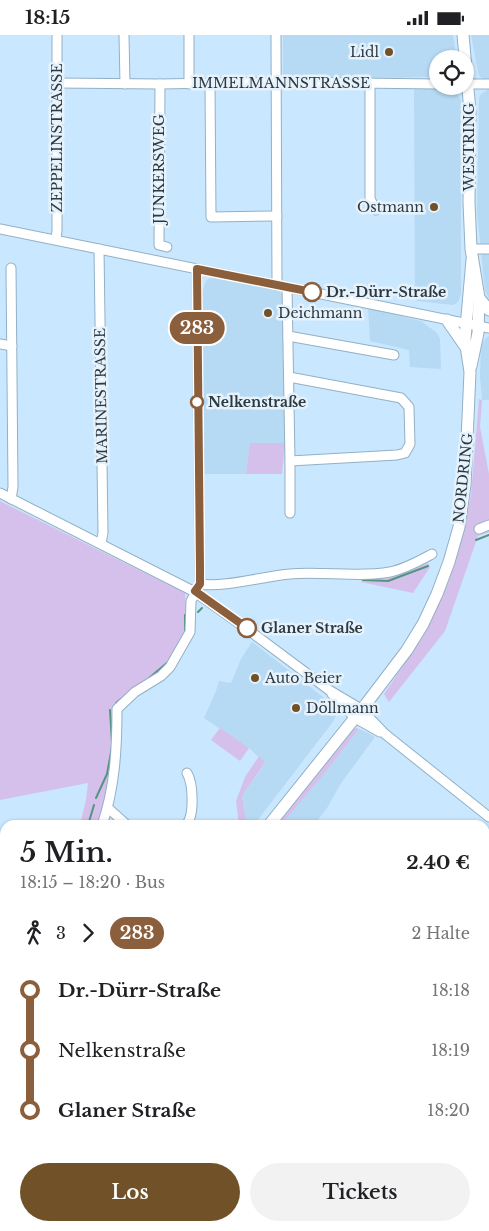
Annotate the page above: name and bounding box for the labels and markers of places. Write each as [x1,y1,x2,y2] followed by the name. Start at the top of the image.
[350,43,379,61] place label: Lidl
[383,46,395,58] marker: Lidl
[357,198,424,216] place label: Ostmann
[428,201,440,213] marker: Ostmann
[302,282,322,302] marker: Dr.-Dürr-Straße
[326,283,446,301] place label: Dr.-Dürr-Straße
[278,304,363,322] place label: Deichmann
[262,307,274,319] marker: Deichmann
[208,393,306,411] place label: Nelkenstraße
[190,395,204,409] marker: Nelkenstraße
[237,618,257,638] marker: Glaner Straße
[261,619,363,637] place label: Glaner Straße
[264,669,342,687] place label: Auto Beier
[249,672,261,684] marker: Auto Beier
[306,699,379,717] place label: Döllmann
[290,702,302,714] marker: Döllmann

